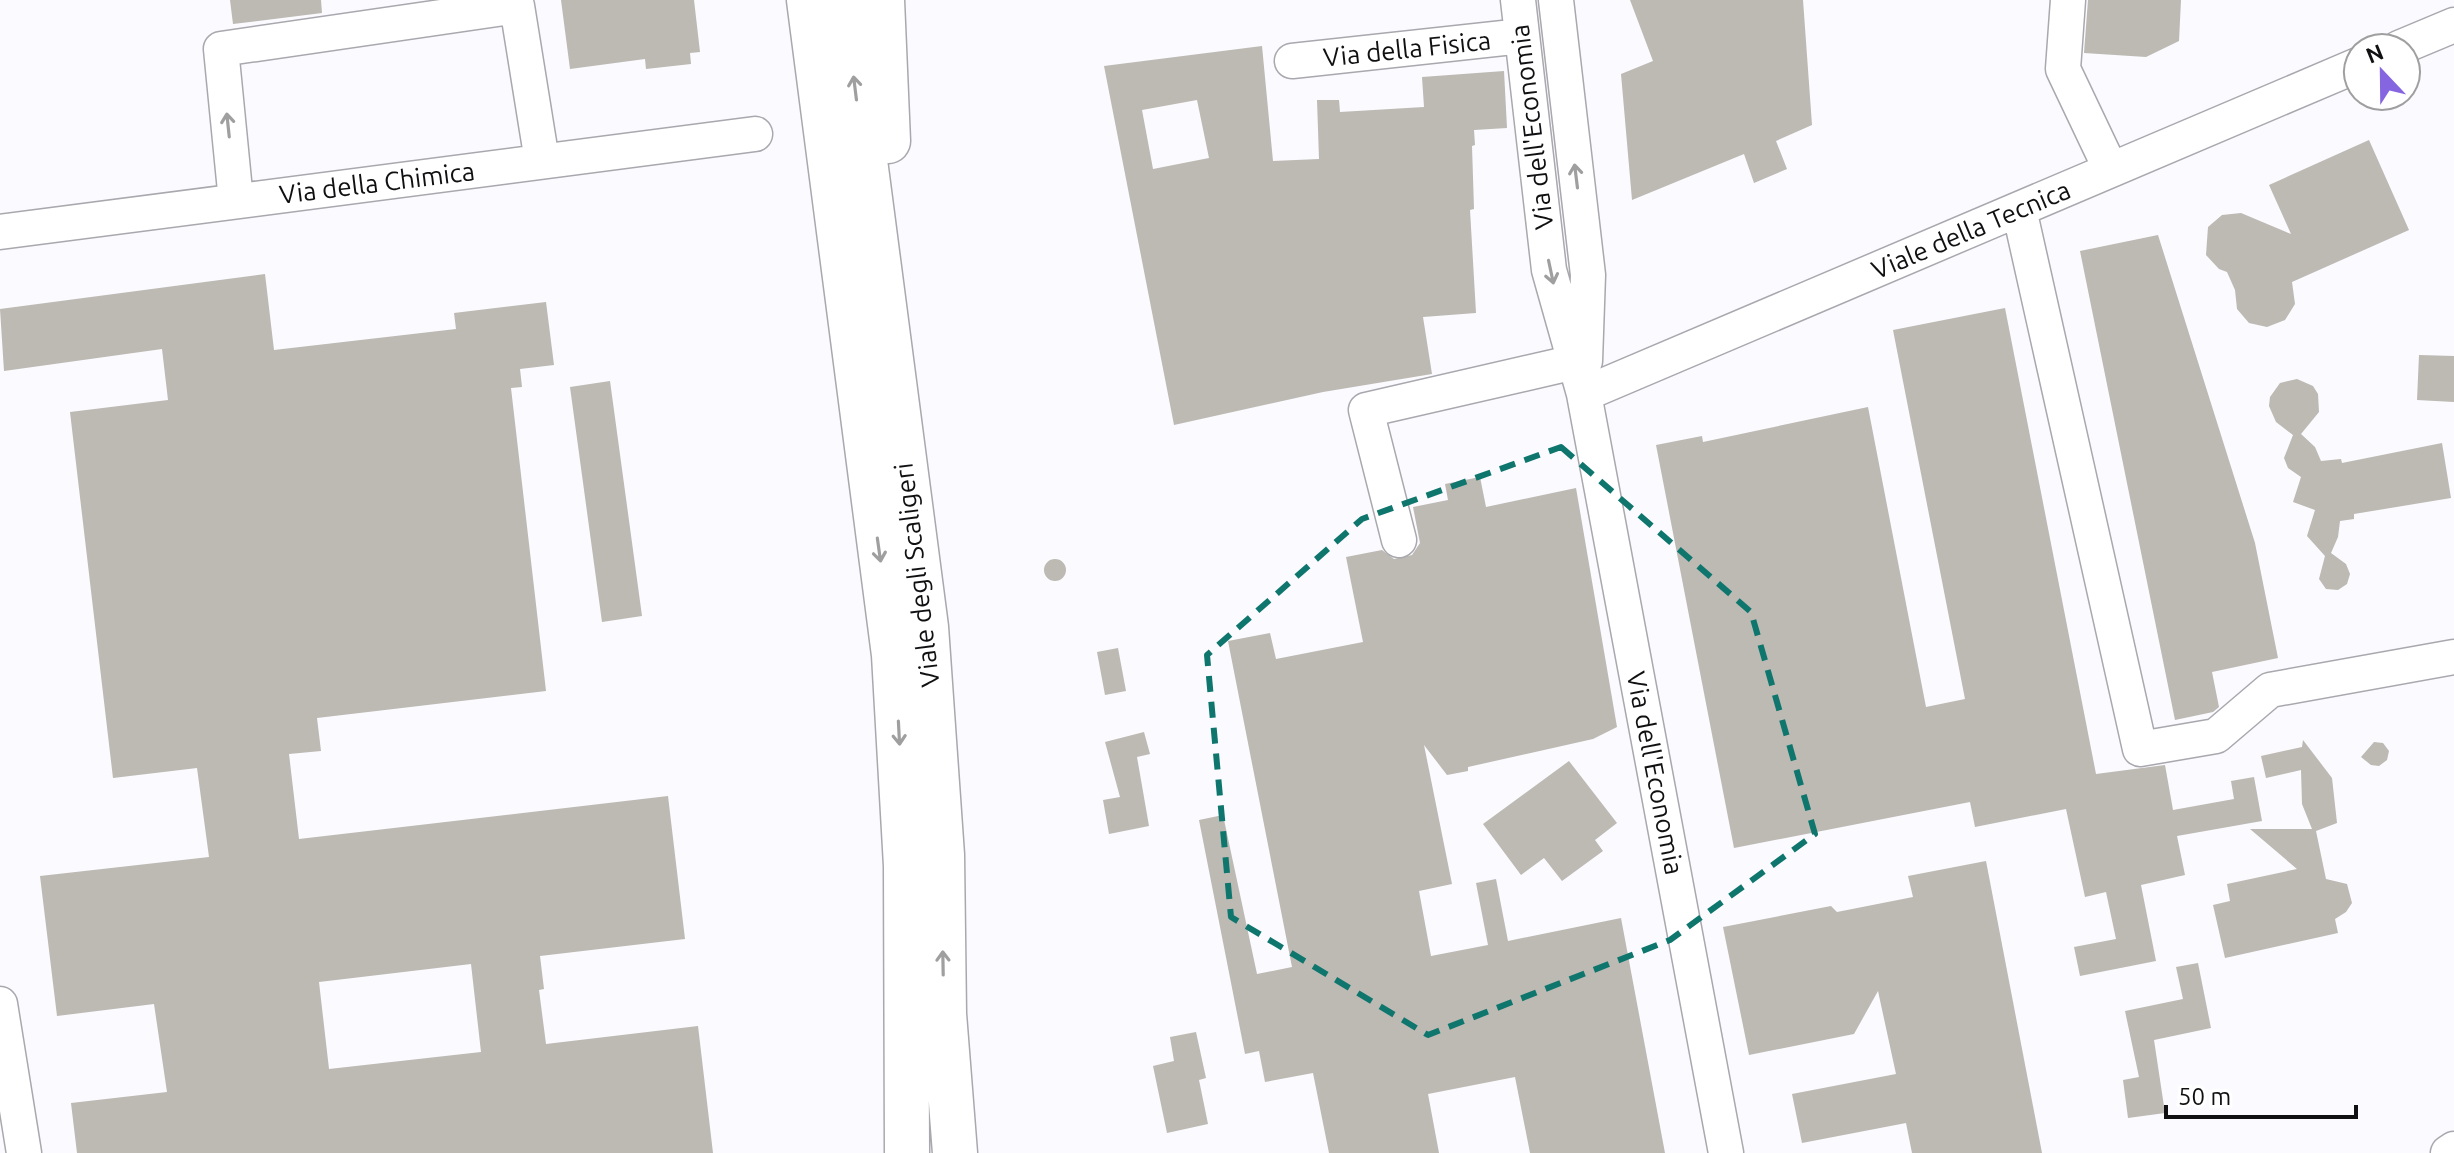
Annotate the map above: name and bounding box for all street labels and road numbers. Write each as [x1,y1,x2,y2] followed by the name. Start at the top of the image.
[1505,23,1558,231] street label: Via dell'Economia
[1322,25,1492,72] street label: Via della Fisica
[278,156,476,209] street label: Via della Chimica
[1867,175,2074,284] street label: Viale della Tecnica
[888,461,945,689] street label: Viale degli Scaligeri
[1622,669,1689,877] street label: Via dell'Economia

